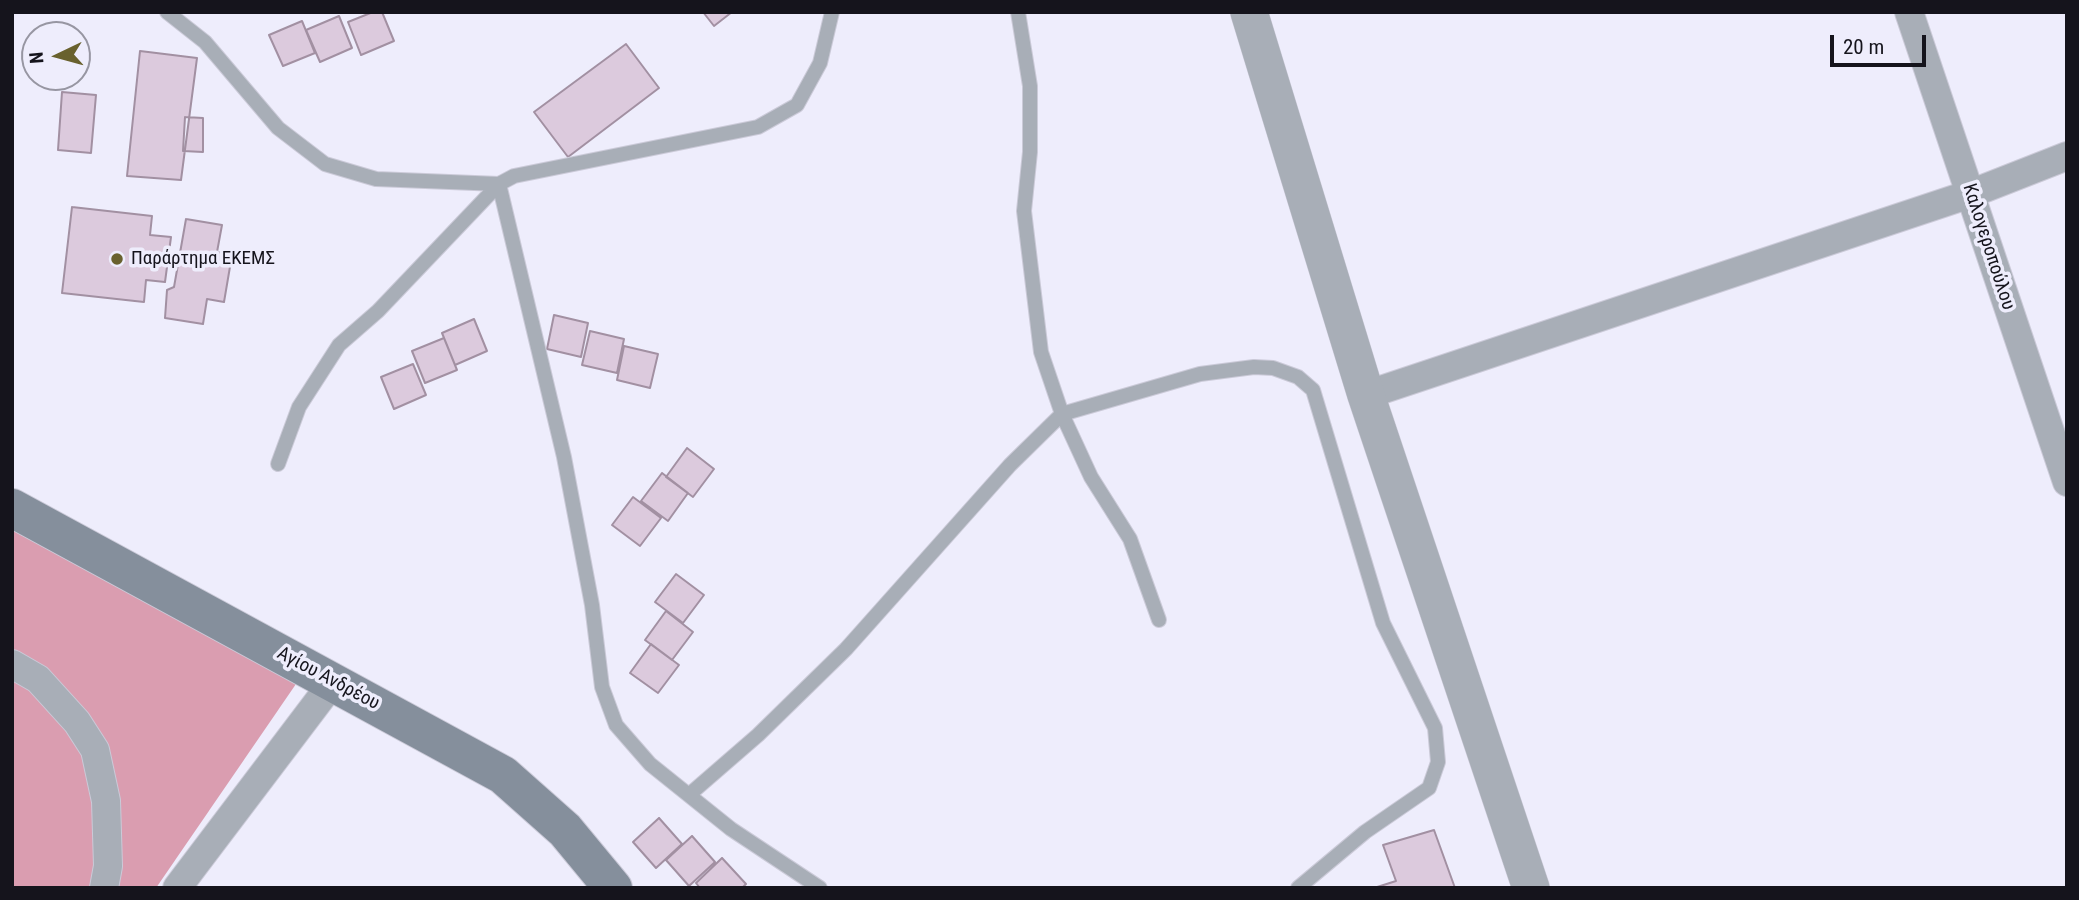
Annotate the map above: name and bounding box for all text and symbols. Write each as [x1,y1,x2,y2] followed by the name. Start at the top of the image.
[21,21,91,91] north arrow
[1834,21,1930,65] scale bar
[1843,35,1884,59] text: 20 m
[25,51,49,65] text: N
[1957,181,2019,313] street label: Καλογεροπούλου
[131,248,275,270] place label: Παράρτημα ΕΚΕΜΣ
[109,251,125,267] marker: Παράρτημα ΕΚΕΜΣ
[273,642,383,716] street label: Αγίου Ανδρέου

